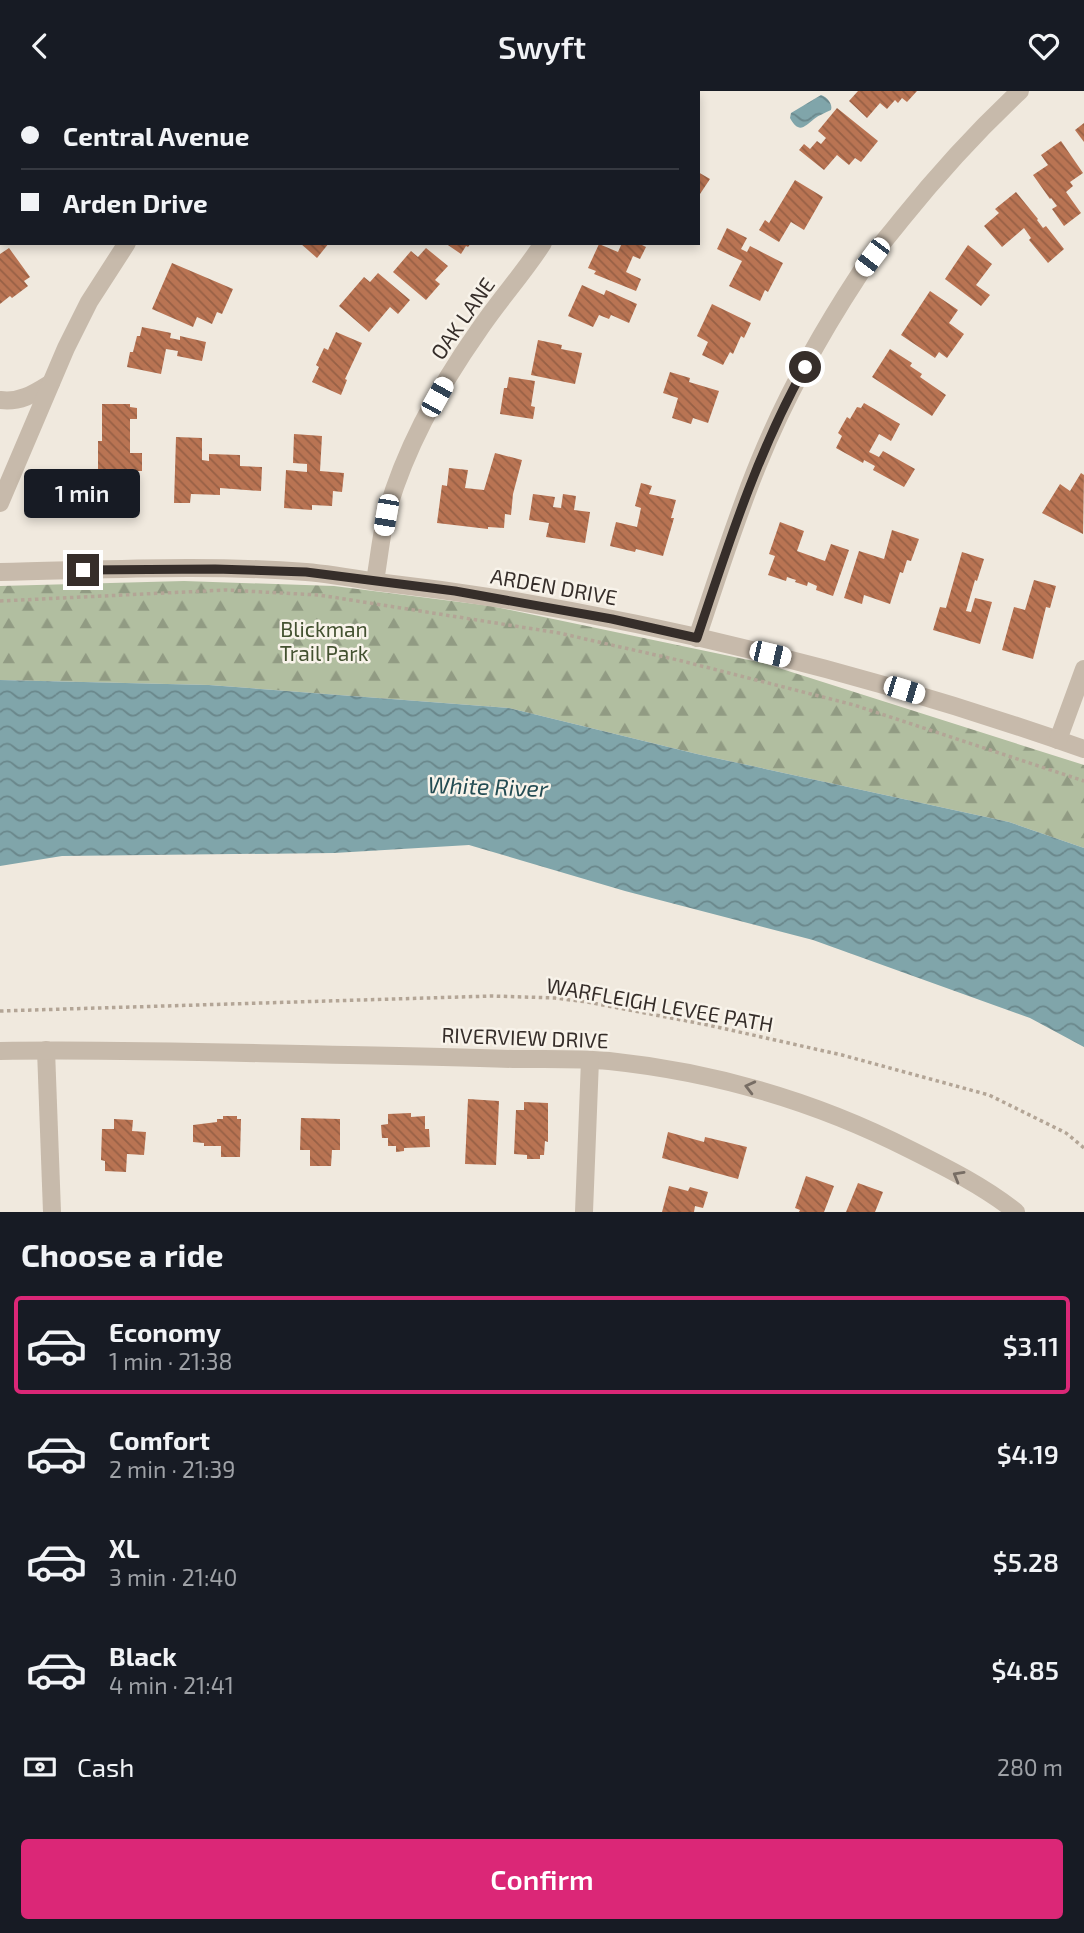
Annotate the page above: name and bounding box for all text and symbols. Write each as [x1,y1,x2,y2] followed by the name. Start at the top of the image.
[21,27,59,65] icon: back
[498,27,586,65] text: Swyft
[1025,27,1063,65] icon: heart
[63,120,249,151] text: Central Avenue
[63,187,208,218] text: Arden Drive
[851,234,894,280] car
[425,272,499,364] street label: OAK LANE
[789,351,821,383] route start
[418,374,457,420] car
[25,469,141,517] callout: 1 min
[55,479,109,507] text: 1 min
[373,492,400,538] car
[67,554,99,586] route end
[489,563,619,609] street label: ARDEN DRIVE
[280,616,369,665] park label: Blickman Trail Park
[748,639,793,669] car
[881,674,928,706] car
[427,770,549,802] water label: White River
[545,972,775,1036] street label: WARFLEIGH LEVEE PATH
[441,1022,609,1052] street label: RIVERVIEW DRIVE
[744,1081,756,1095] one-way arrow
[953,1171,966,1184] one-way arrow
[21,1235,224,1273] text: Choose a ride
[25,1314,88,1377] icon: car
[109,1316,221,1347] text: Economy
[1003,1330,1059,1361] text: $3.11
[109,1347,232,1375] text: 1 min · 21:38
[25,1422,88,1485] icon: car
[109,1424,210,1455] text: Comfort
[997,1438,1059,1469] text: $4.19
[109,1455,235,1483] text: 2 min · 21:39
[25,1530,88,1593] icon: car
[109,1532,140,1563] text: XL
[993,1546,1059,1577] text: $5.28
[109,1563,237,1591] text: 3 min · 21:40
[25,1638,88,1701] icon: car
[109,1640,177,1671] text: Black
[991,1654,1059,1685] text: $4.85
[109,1671,234,1699] text: 4 min · 21:41
[21,1748,59,1786] icon: cash
[77,1751,134,1782] text: Cash
[997,1753,1063,1781] text: 280 m
[21,1839,1063,1919] button: Confirm

